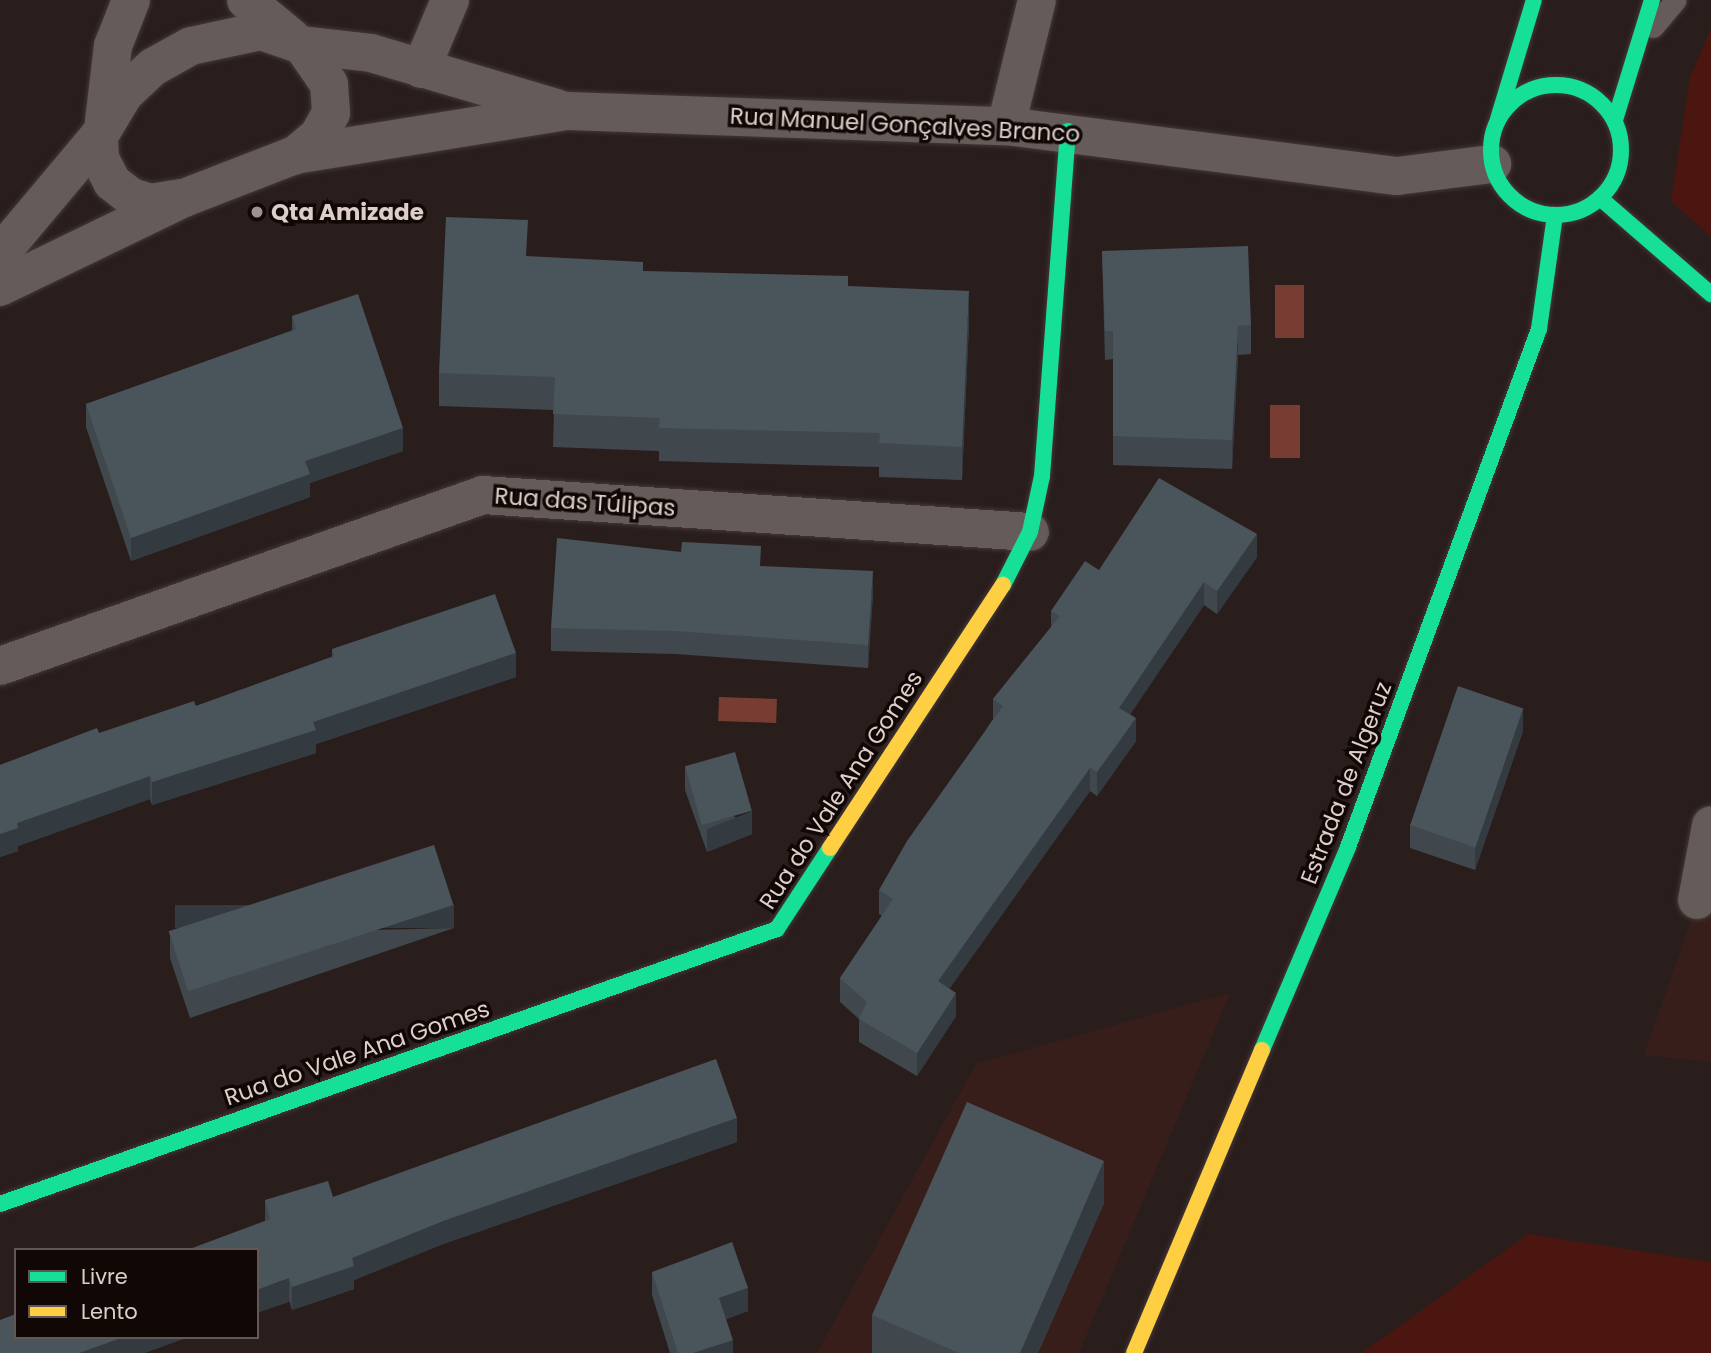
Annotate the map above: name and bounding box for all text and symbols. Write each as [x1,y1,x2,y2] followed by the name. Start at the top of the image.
[729,102,1081,148] street label: Rua Manuel Gonçalves Branco
[271,198,424,226] place label: Qta Amizade
[249,204,265,220] marker: Qta Amizade
[494,482,676,522] street label: Rua das Túlipas
[754,666,928,914] street label: Rua do Vale Ana Gomes
[1295,678,1397,888] street label: Estrada de Algeruz
[221,995,493,1111] street label: Rua do Vale Ana Gomes
[14,1248,259,1339] legend
[81,1262,128,1291] text: Livre
[81,1297,138,1326] text: Lento

